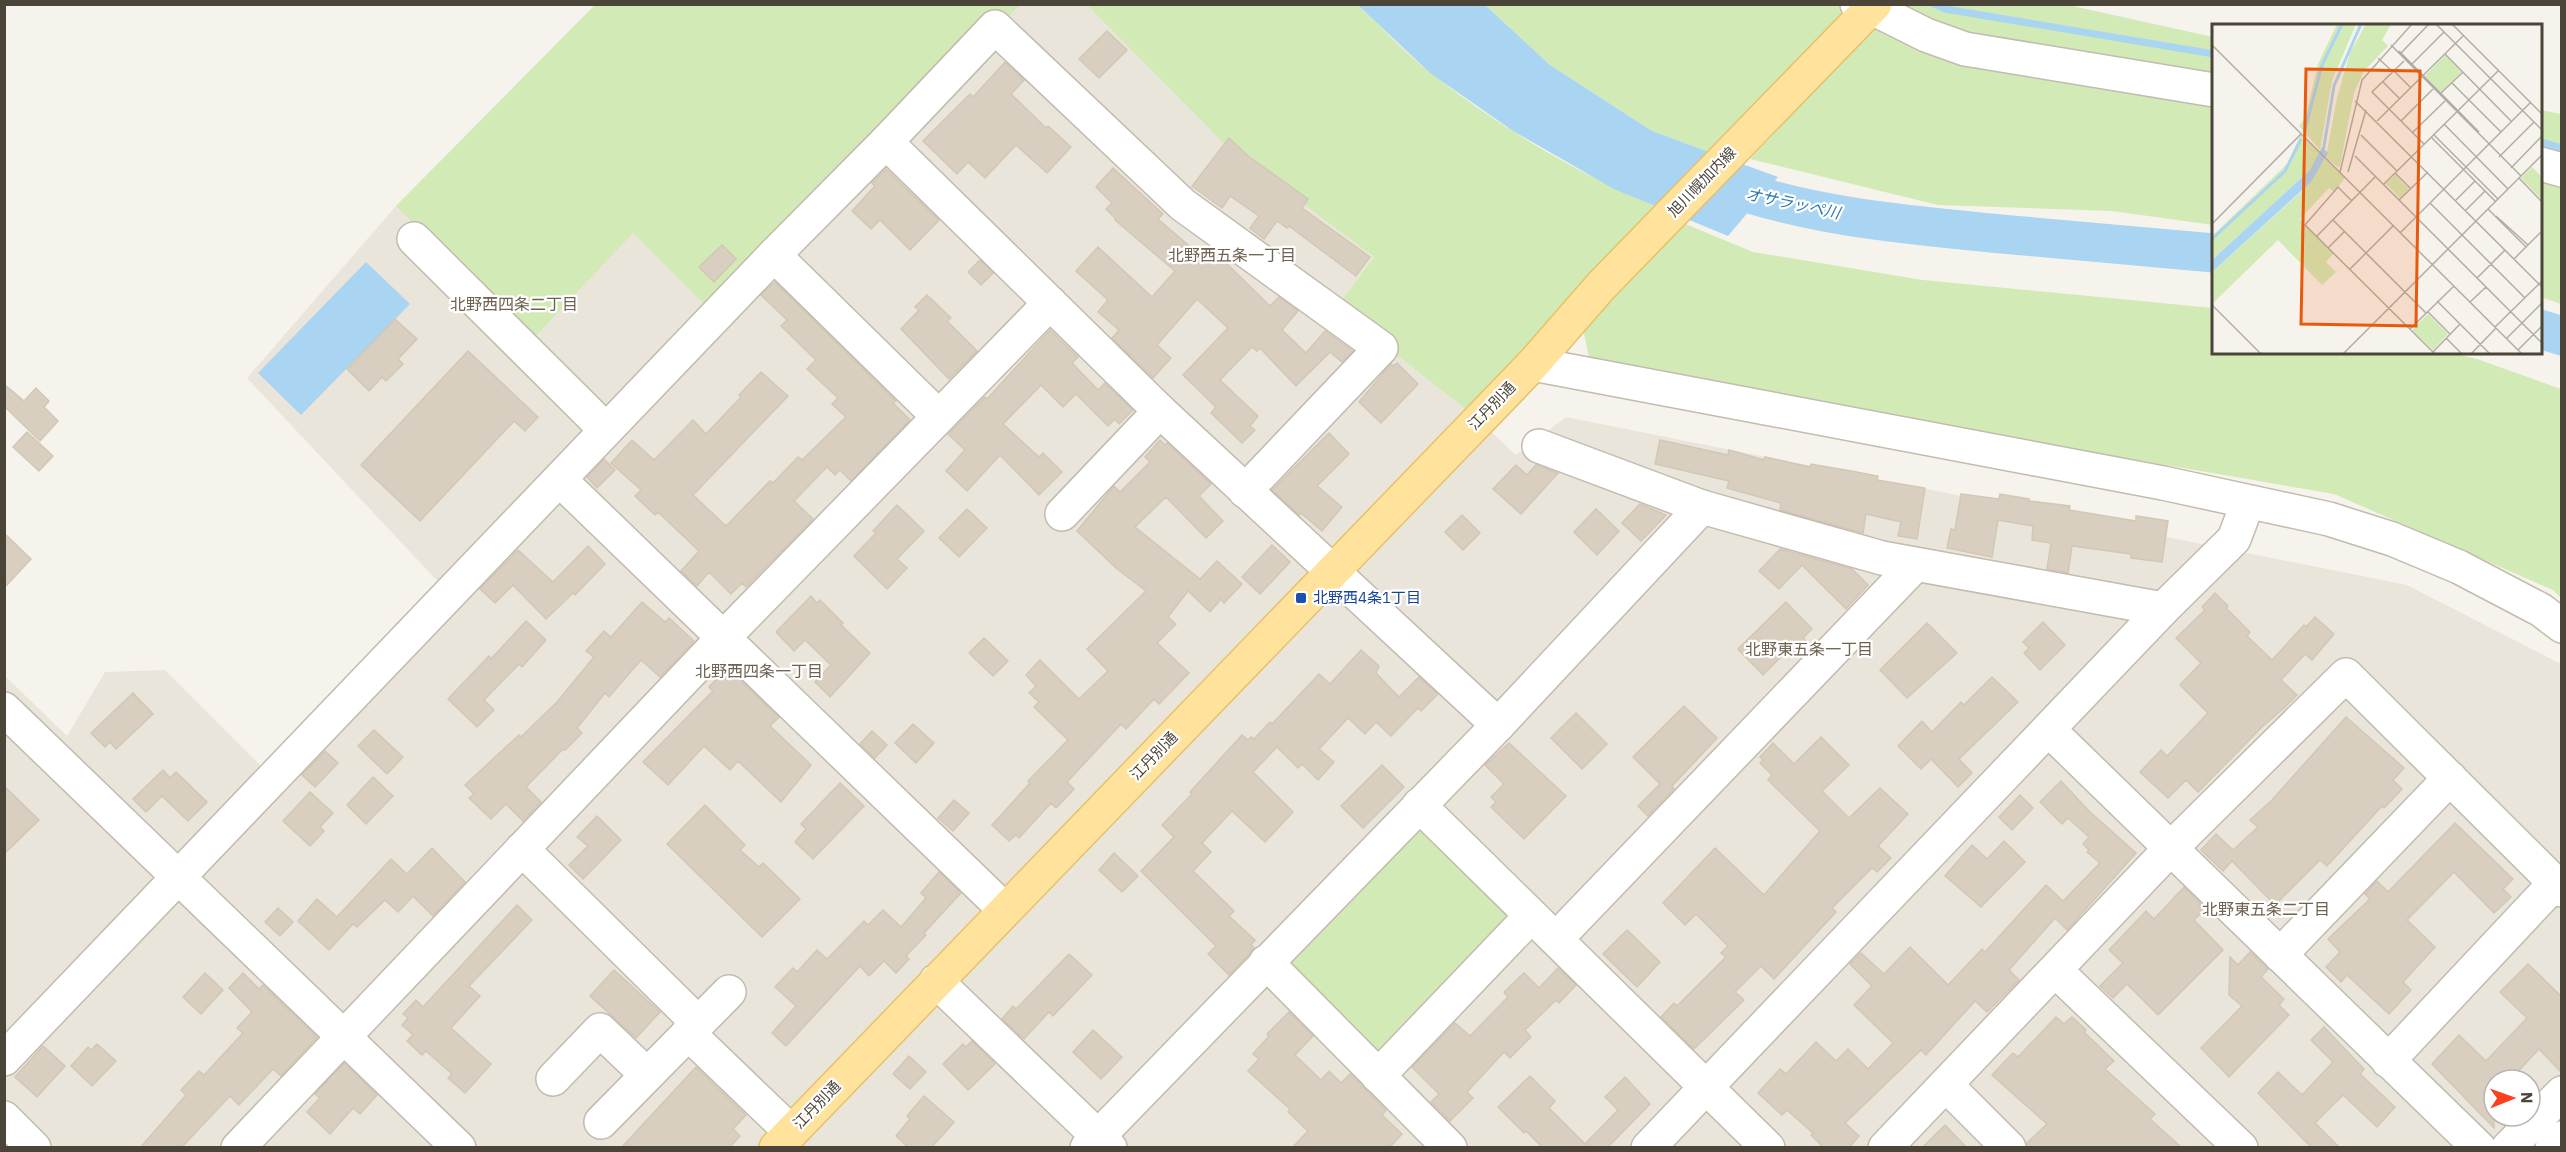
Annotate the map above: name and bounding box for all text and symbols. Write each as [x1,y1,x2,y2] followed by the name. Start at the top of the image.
[2212,24,2542,354] inset map
[1664,143,1740,221] street label: 旭川幌加内線
[1744,183,1844,223] water label: オサラッペ川
[1168,245,1296,265] district label: 北野西五条一丁目
[450,294,578,314] district label: 北野西四条二丁目
[1464,377,1519,434] street label: 江丹別通
[1313,588,1421,607] place label: 北野西4条1丁目
[1294,591,1308,605] marker: 北野西4条1丁目
[1745,639,1873,659] district label: 北野東五条一丁目
[695,661,823,681] district label: 北野西四条一丁目
[1126,727,1181,784] street label: 江丹別通
[2202,899,2330,919] district label: 北野東五条二丁目
[2482,1068,2542,1128] north arrow
[789,1076,844,1133] street label: 江丹別通
[2517,1092,2537,1104] text: N

